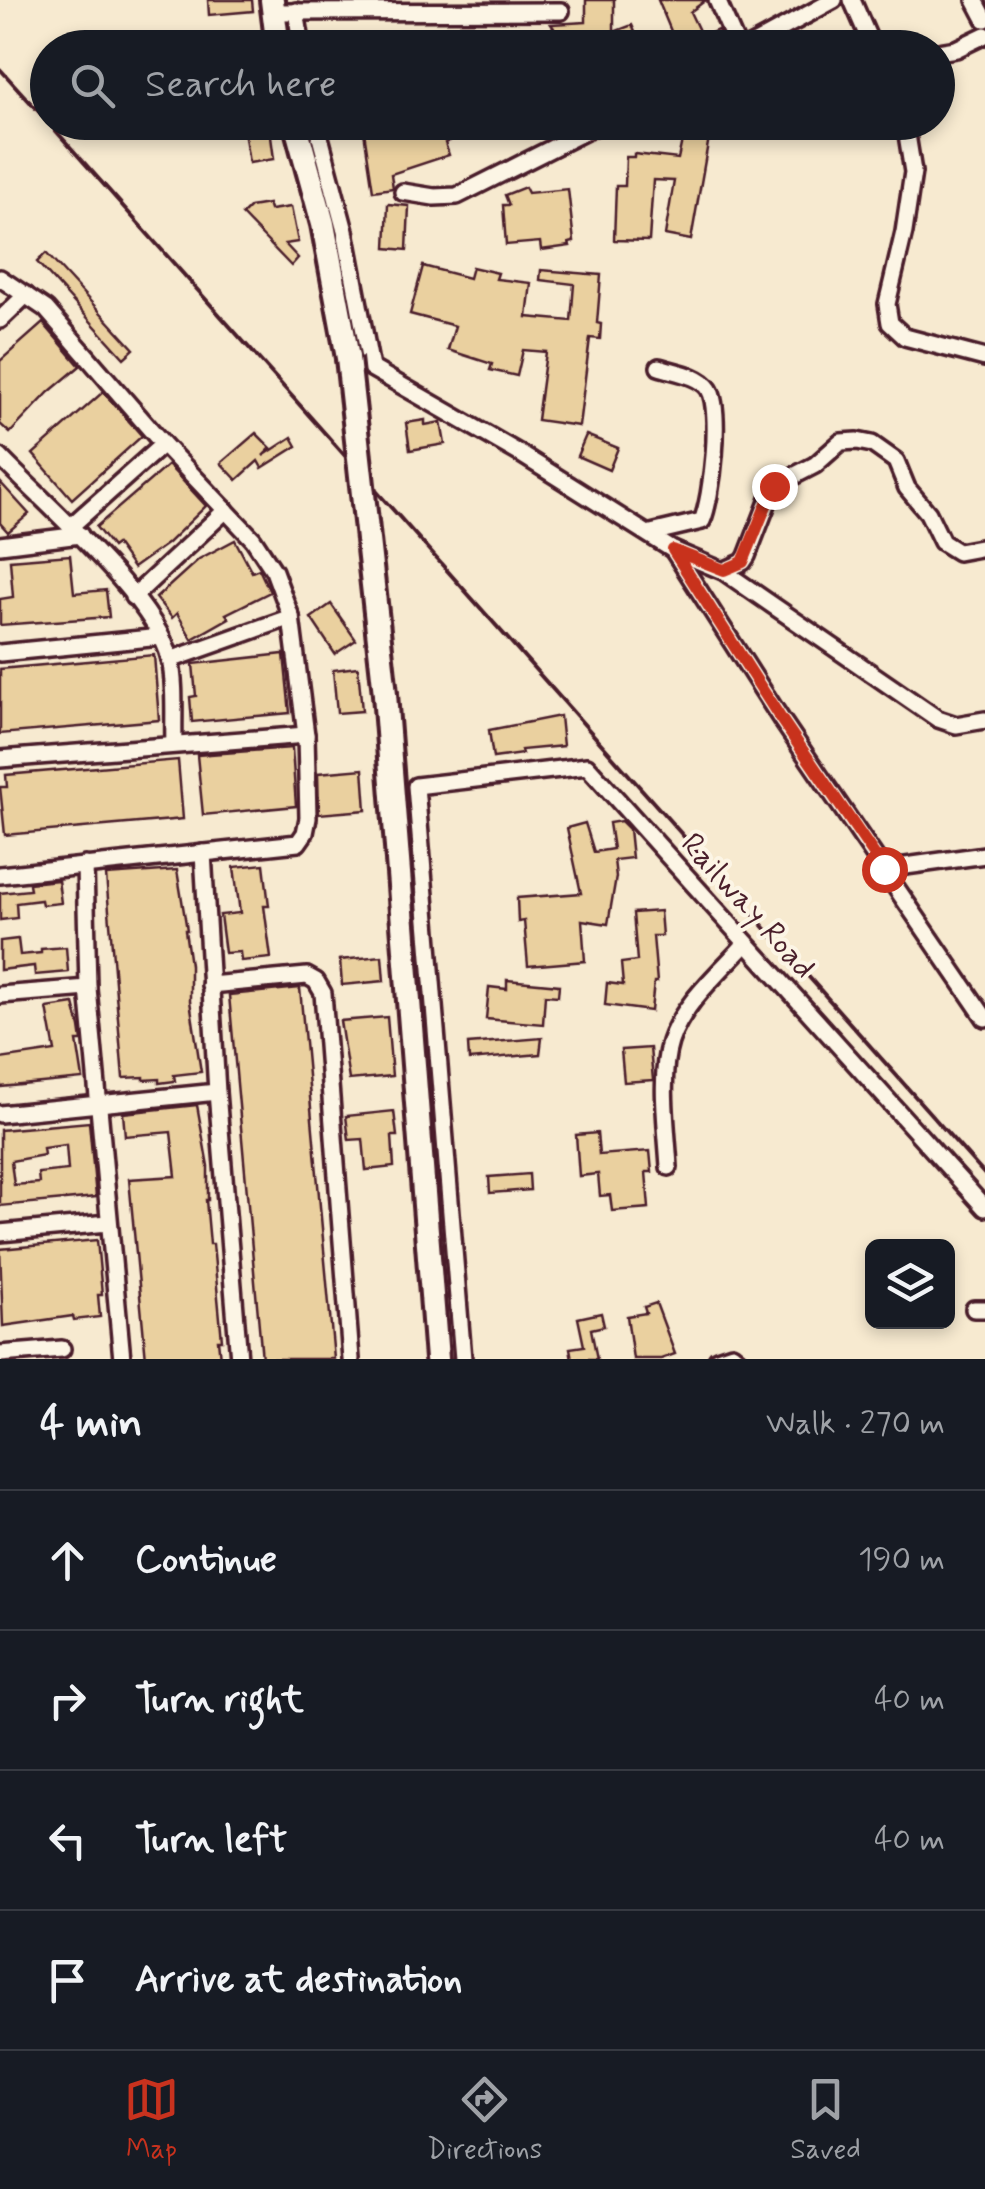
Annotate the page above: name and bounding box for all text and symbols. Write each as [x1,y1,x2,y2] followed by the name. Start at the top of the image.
[30,30,955,140] search box
[65,58,120,113] icon: search
[145,61,336,110] text: Search here
[752,464,798,510] route end
[671,824,824,988] street label: Railway Road
[862,847,908,893] route start
[865,1239,955,1329] map controls
[865,1239,955,1329] button: layers
[40,1397,142,1452] text: 4 min
[766,1403,945,1445] text: Walk · 270 m
[40,1533,95,1588] icon: ahead
[135,1536,277,1585] text: Continue
[858,1539,945,1581] text: 190 m
[40,1673,95,1728] icon: right
[135,1676,304,1725] text: Turn right
[874,1679,945,1721] text: 40 m
[40,1813,95,1868] icon: left
[135,1816,287,1865] text: Turn left
[874,1819,945,1861] text: 40 m
[40,1953,95,2008] icon: arrive
[135,1956,462,2005] text: Arrive at destination
[124,2072,179,2169] tab: Map
[427,2072,542,2169] tab: Directions
[790,2072,861,2169] tab: Saved

